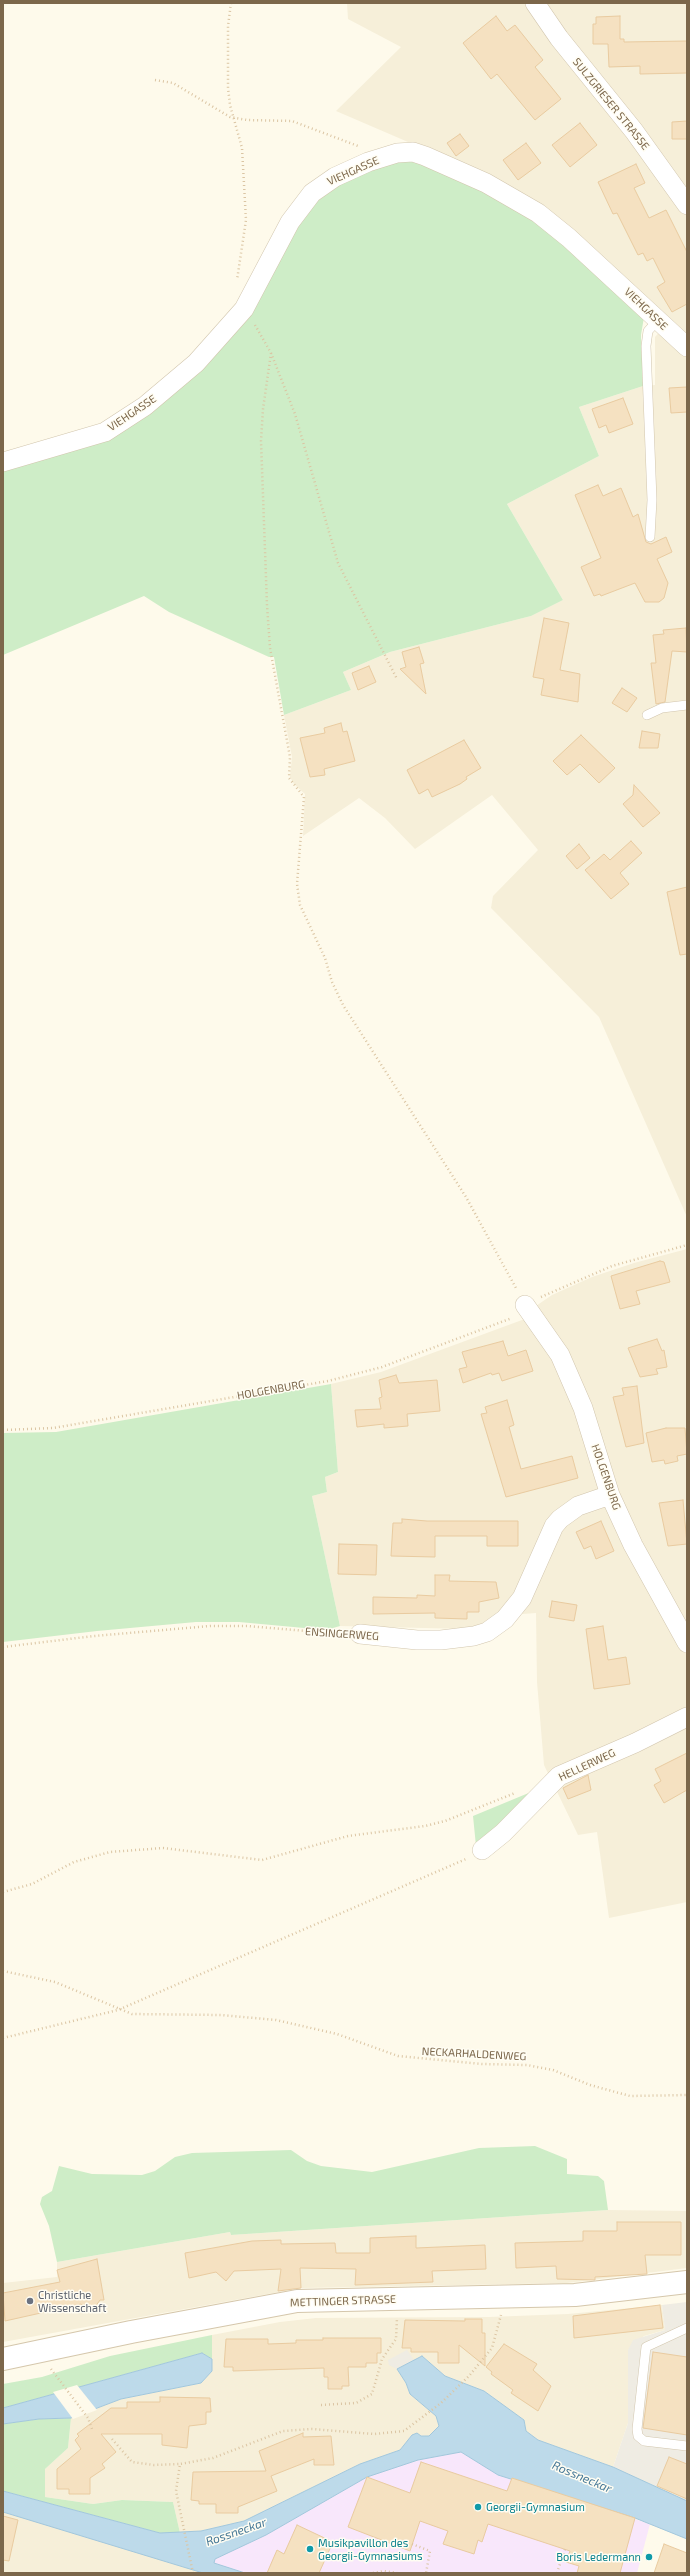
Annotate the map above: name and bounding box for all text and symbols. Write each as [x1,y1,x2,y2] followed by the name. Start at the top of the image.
[570,55,652,153] street label: SULZGRIESER STRASSE
[325,154,381,188] street label: VIEHGASSE
[622,285,670,333] street label: VIEHGASSE
[105,392,159,434] street label: VIEHGASSE
[236,1378,306,1402] street label: HOLGENBURG
[589,1442,623,1512] street label: HOLGENBURG
[305,1625,379,1643] street label: ENSINGERWEG
[556,1746,618,1784] street label: HELLERWEG
[421,2045,527,2063] street label: NECKARHALDENWEG
[38,2288,106,2314] place label: Christliche Wissenschaft
[290,2293,396,2309] street label: METTINGER STRASSE
[25,2296,35,2306] marker: Christliche Wissenschaft
[550,2458,614,2496] water label: Rossneckar
[486,2500,585,2514] place label: Georgii-Gymnasium
[473,2502,483,2512] marker: Georgii-Gymnasium
[204,2515,268,2549] water label: Rossneckar
[318,2536,423,2562] place label: Musikpavillon des Georgii-Gymnasiums
[305,2544,315,2554] marker: Musikpavillon des Georgii-Gymnasiums
[556,2550,641,2564] place label: Boris Ledermann
[644,2552,654,2562] marker: Boris Ledermann

